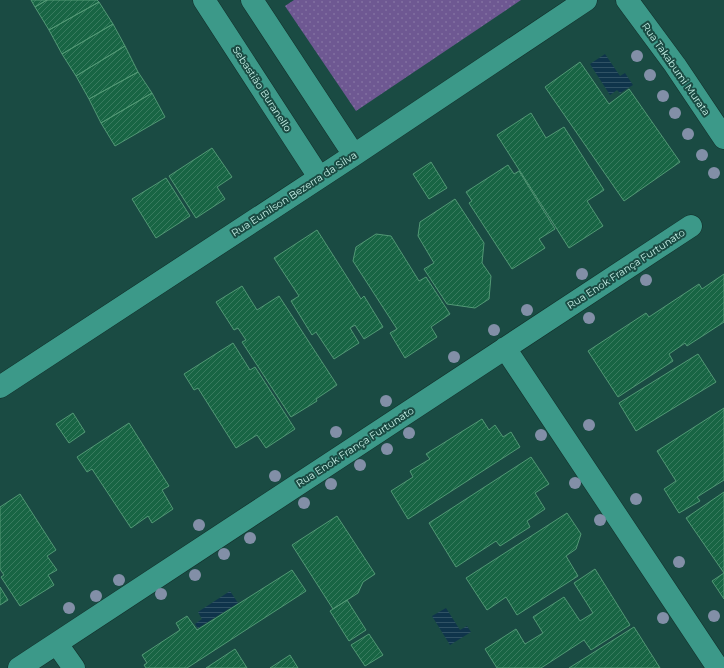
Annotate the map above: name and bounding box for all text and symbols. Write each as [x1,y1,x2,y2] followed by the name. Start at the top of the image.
[639,20,713,118] street label: Rua Takabumi Murata
[229,44,295,134] street label: Sebastião Buranello
[229,148,359,240] street label: Rua Eunilson Bezerra da Silva
[565,226,687,312] street label: Rua Enok França Furtunato
[294,404,416,490] street label: Rua Enok França Furtunato

